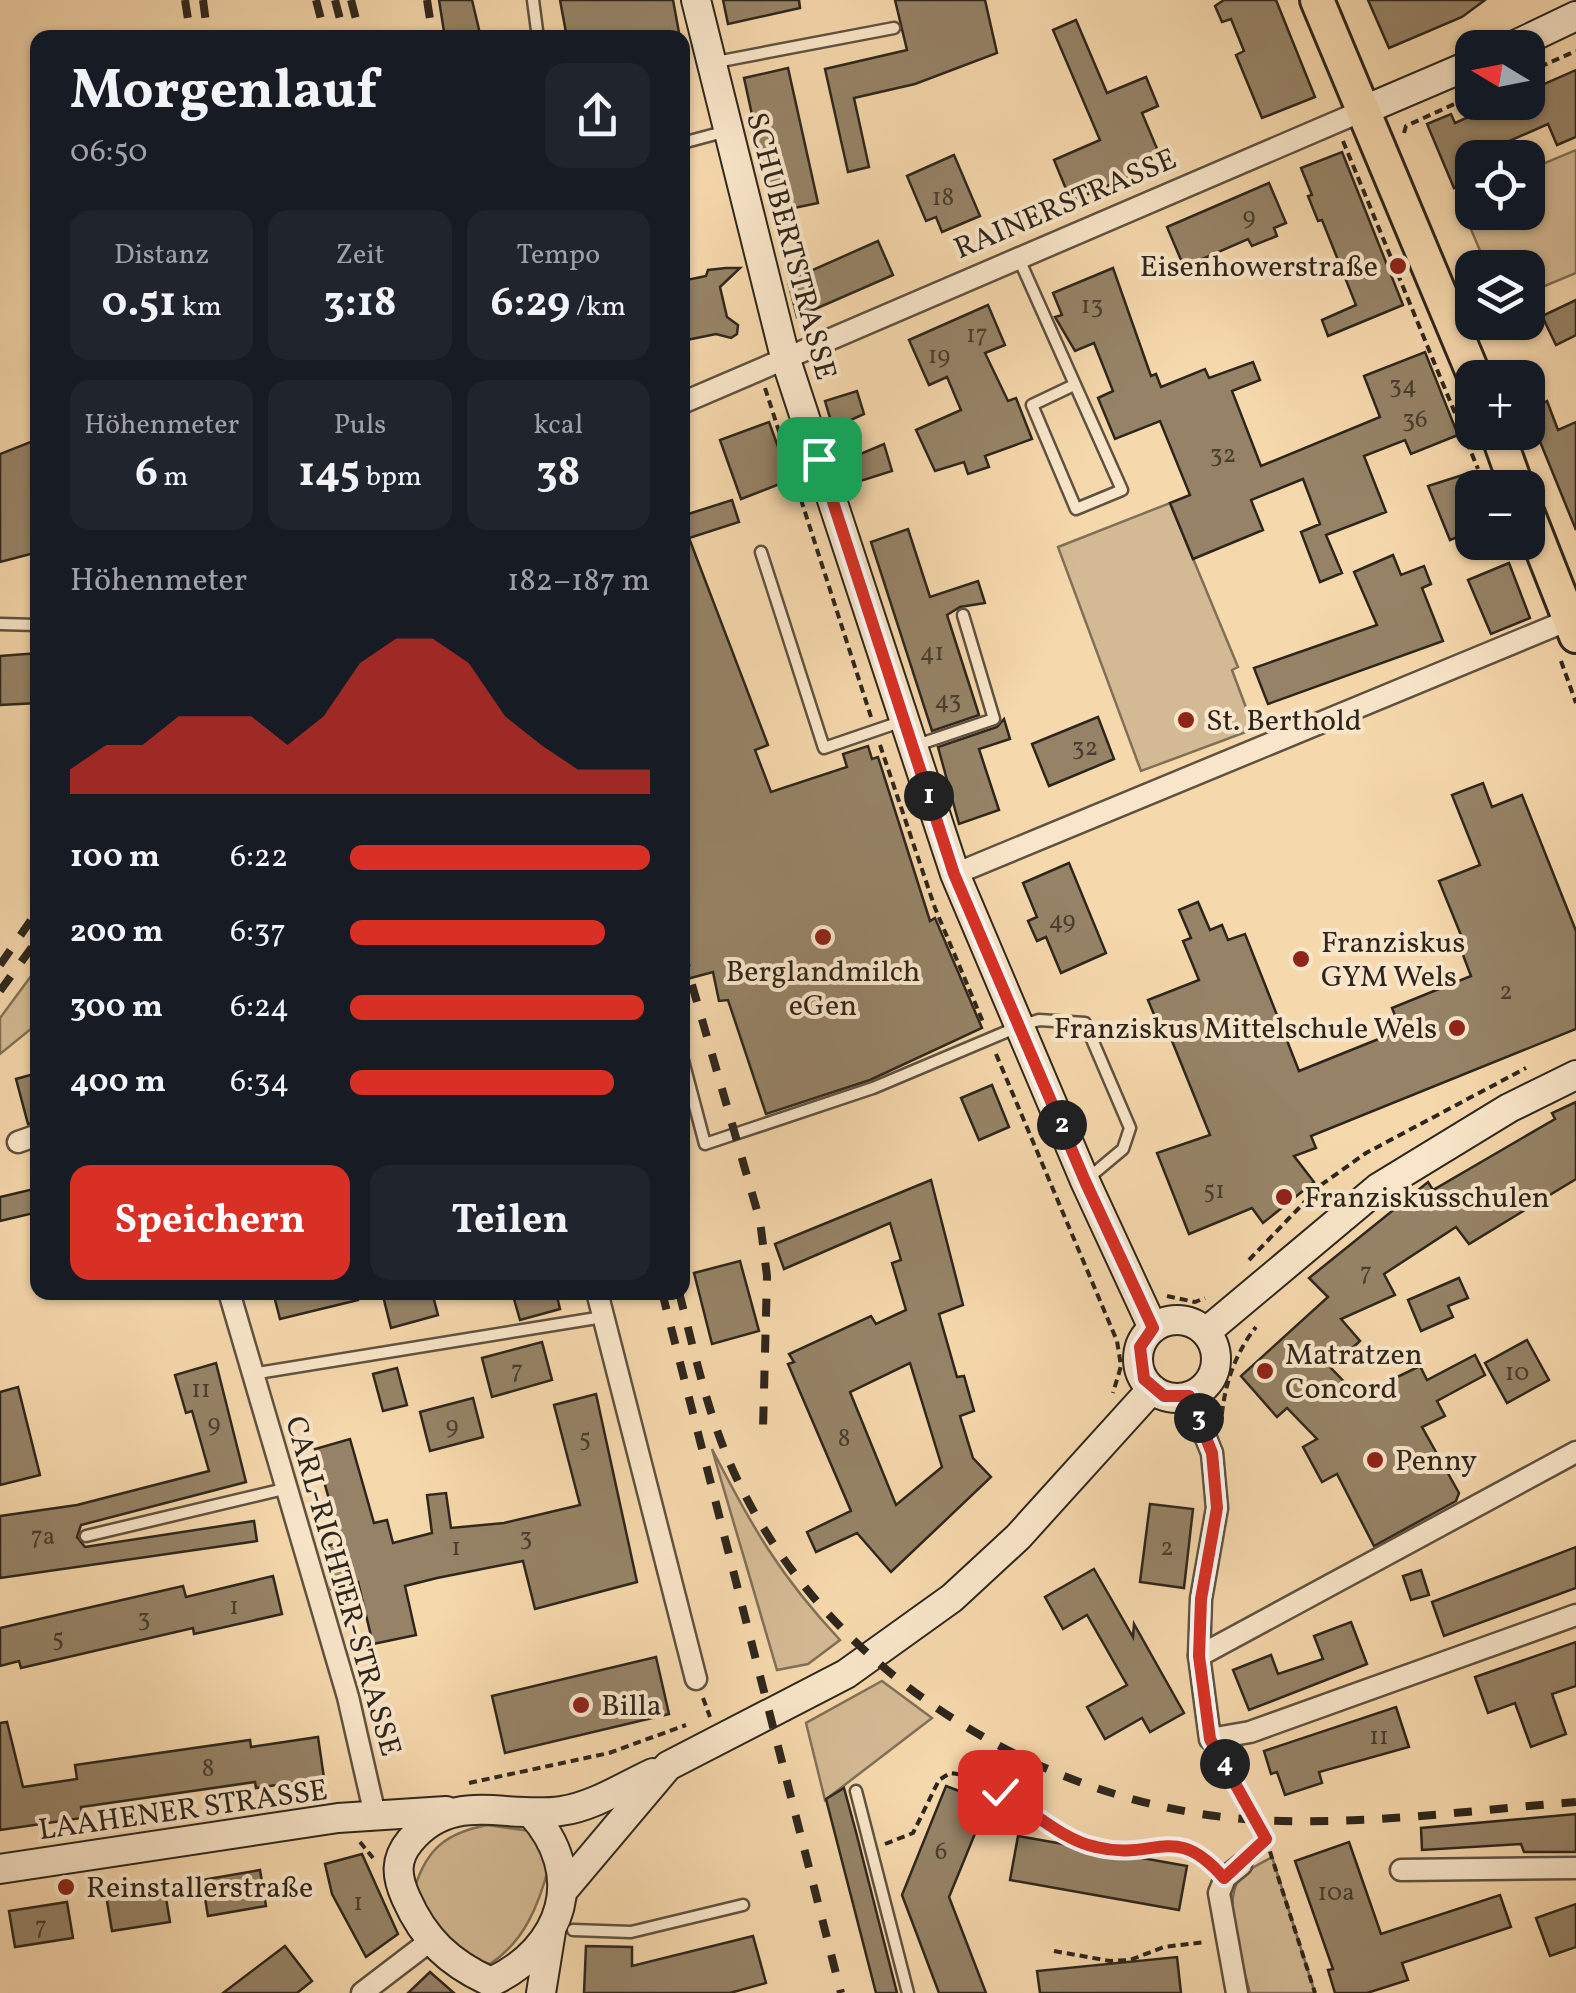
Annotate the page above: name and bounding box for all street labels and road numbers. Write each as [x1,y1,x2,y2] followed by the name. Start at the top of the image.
[734,108,846,385] street label: SCHUBERTSTRASSE
[948,139,1184,271] street label: RAINERSTRASSE
[273,1412,411,1762] street label: CARL-RICHTER-STRASSE
[36,1770,330,1852] street label: LAAHENER STRASSE

